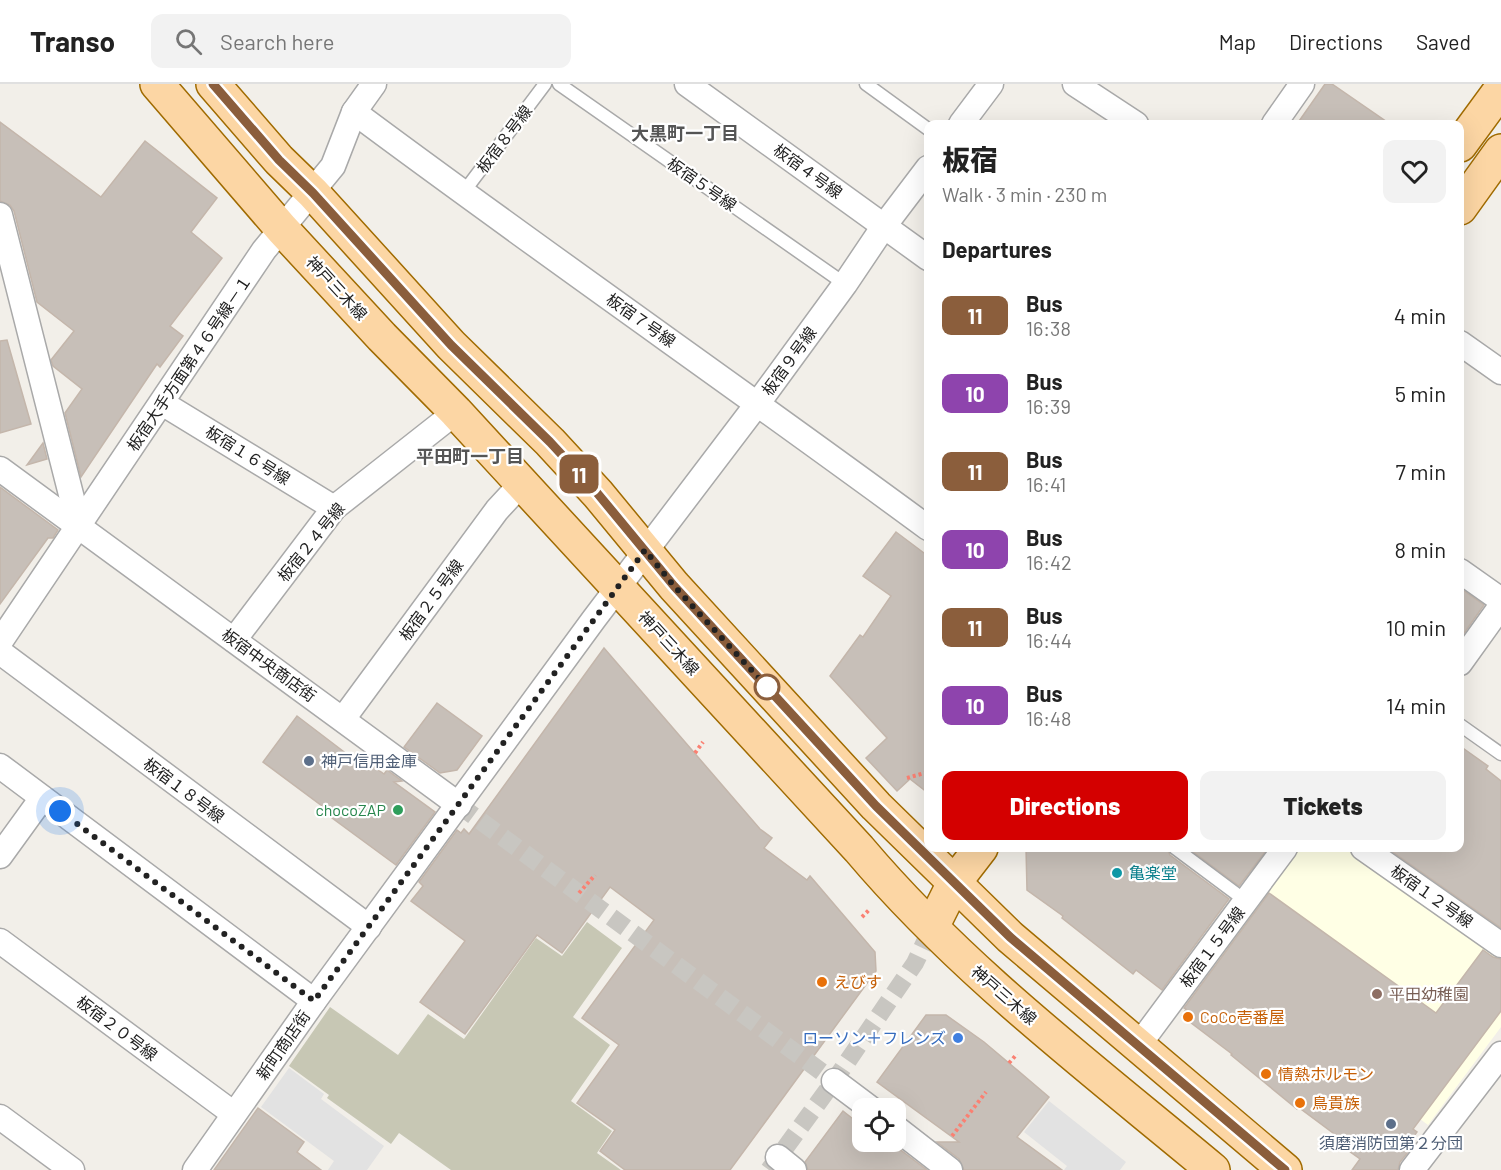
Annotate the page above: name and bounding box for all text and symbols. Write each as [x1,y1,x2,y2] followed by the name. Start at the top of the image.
[151,14,571,68] search box
[30,24,115,58] text: Transo
[172,25,205,58] icon: search
[220,28,334,54] text: Search here
[1219,29,1256,54] text: Map
[1289,29,1383,54] text: Directions
[1416,29,1471,54] text: Saved
[472,101,535,176] street label: 板宿８号線
[631,122,739,144] district label: 大黒町一丁目
[770,139,846,202] street label: 板宿４号線
[1383,140,1446,203] button: heart
[942,142,998,176] text: 板宿
[664,153,741,214] street label: 板宿５号線
[942,182,1107,206] text: Walk · 3 min · 230 m
[942,236,1052,262] text: Departures
[303,252,372,323] street label: 神戸三木線
[123,271,255,454] street label: 板宿大手方面第４６号線－１
[603,289,680,350] street label: 板宿７号線
[1026,290,1063,316] text: Bus
[1394,302,1446,328] text: 4 min
[967,303,983,328] text: 11
[1026,316,1071,340] text: 16:38
[757,323,820,399] street label: 板宿９号線
[1026,368,1063,394] text: Bus
[1395,380,1446,406] text: 5 min
[965,381,985,406] text: 10
[1026,394,1071,418] text: 16:39
[203,421,294,488] street label: 板宿１６号線
[416,445,524,467] district label: 平田町一丁目
[1026,446,1063,472] text: Bus
[552,454,606,494] line badge: 11
[1396,458,1446,484] text: 7 min
[967,459,983,484] text: 11
[571,462,587,487] text: 11
[1026,472,1066,496] text: 16:41
[273,498,348,585] street label: 板宿２４号線
[1026,524,1063,550] text: Bus
[1394,536,1446,562] text: 8 min
[965,537,985,562] text: 10
[1026,550,1072,574] text: 16:42
[395,555,466,644] street label: 板宿２５号線
[1026,602,1063,628] text: Bus
[635,607,704,678] street label: 神戸三木線
[1386,614,1446,640] text: 10 min
[967,615,983,640] text: 11
[218,624,320,705] street label: 板宿中央商店街
[1026,628,1072,652] text: 16:44
[754,674,780,700] unlabelled marker
[1026,680,1063,706] text: Bus
[1386,692,1446,718] text: 14 min
[965,693,985,718] text: 10
[1026,706,1072,730] text: 16:48
[321,751,417,770] place label: 神戸信用金庫
[140,753,228,826] street label: 板宿１８号線
[302,754,316,768] marker: 神戸信用金庫
[942,771,1188,840] button: Directions
[1200,771,1446,840] button: Tickets
[45,796,75,826] your location
[315,800,386,819] place label: chocoZAP
[391,803,405,817] marker: chocoZAP
[1388,860,1477,931] street label: 板宿１２号線
[1129,863,1177,882] place label: 亀楽堂
[1110,866,1124,880] marker: 亀楽堂
[1175,903,1248,991] street label: 板宿１５号線
[968,961,1041,1028] street label: 神戸三木線
[834,972,882,991] place label: えびす
[815,975,829,989] marker: えびす
[1389,984,1469,1003] place label: 平田幼稚園
[1370,987,1384,1001] marker: 平田幼稚園
[73,991,161,1064] street label: 板宿２０号線
[252,1006,313,1083] street label: 新町商店街
[1200,1007,1285,1026] place label: CoCo壱番屋
[1181,1010,1195,1024] marker: CoCo壱番屋
[802,1028,946,1047] place label: ローソン＋フレンズ
[951,1031,965,1045] marker: ローソン＋フレンズ
[1278,1064,1374,1083] place label: 情熱ホルモン
[1259,1067,1273,1081] marker: 情熱ホルモン
[1312,1093,1360,1112] place label: 鳥貴族
[1293,1096,1307,1110] marker: 鳥貴族
[852,1098,906,1152] map controls
[852,1098,906,1152] button: locate
[1384,1117,1398,1131] marker: 須磨消防団第２分団
[1319,1133,1463,1152] place label: 須磨消防団第２分団

